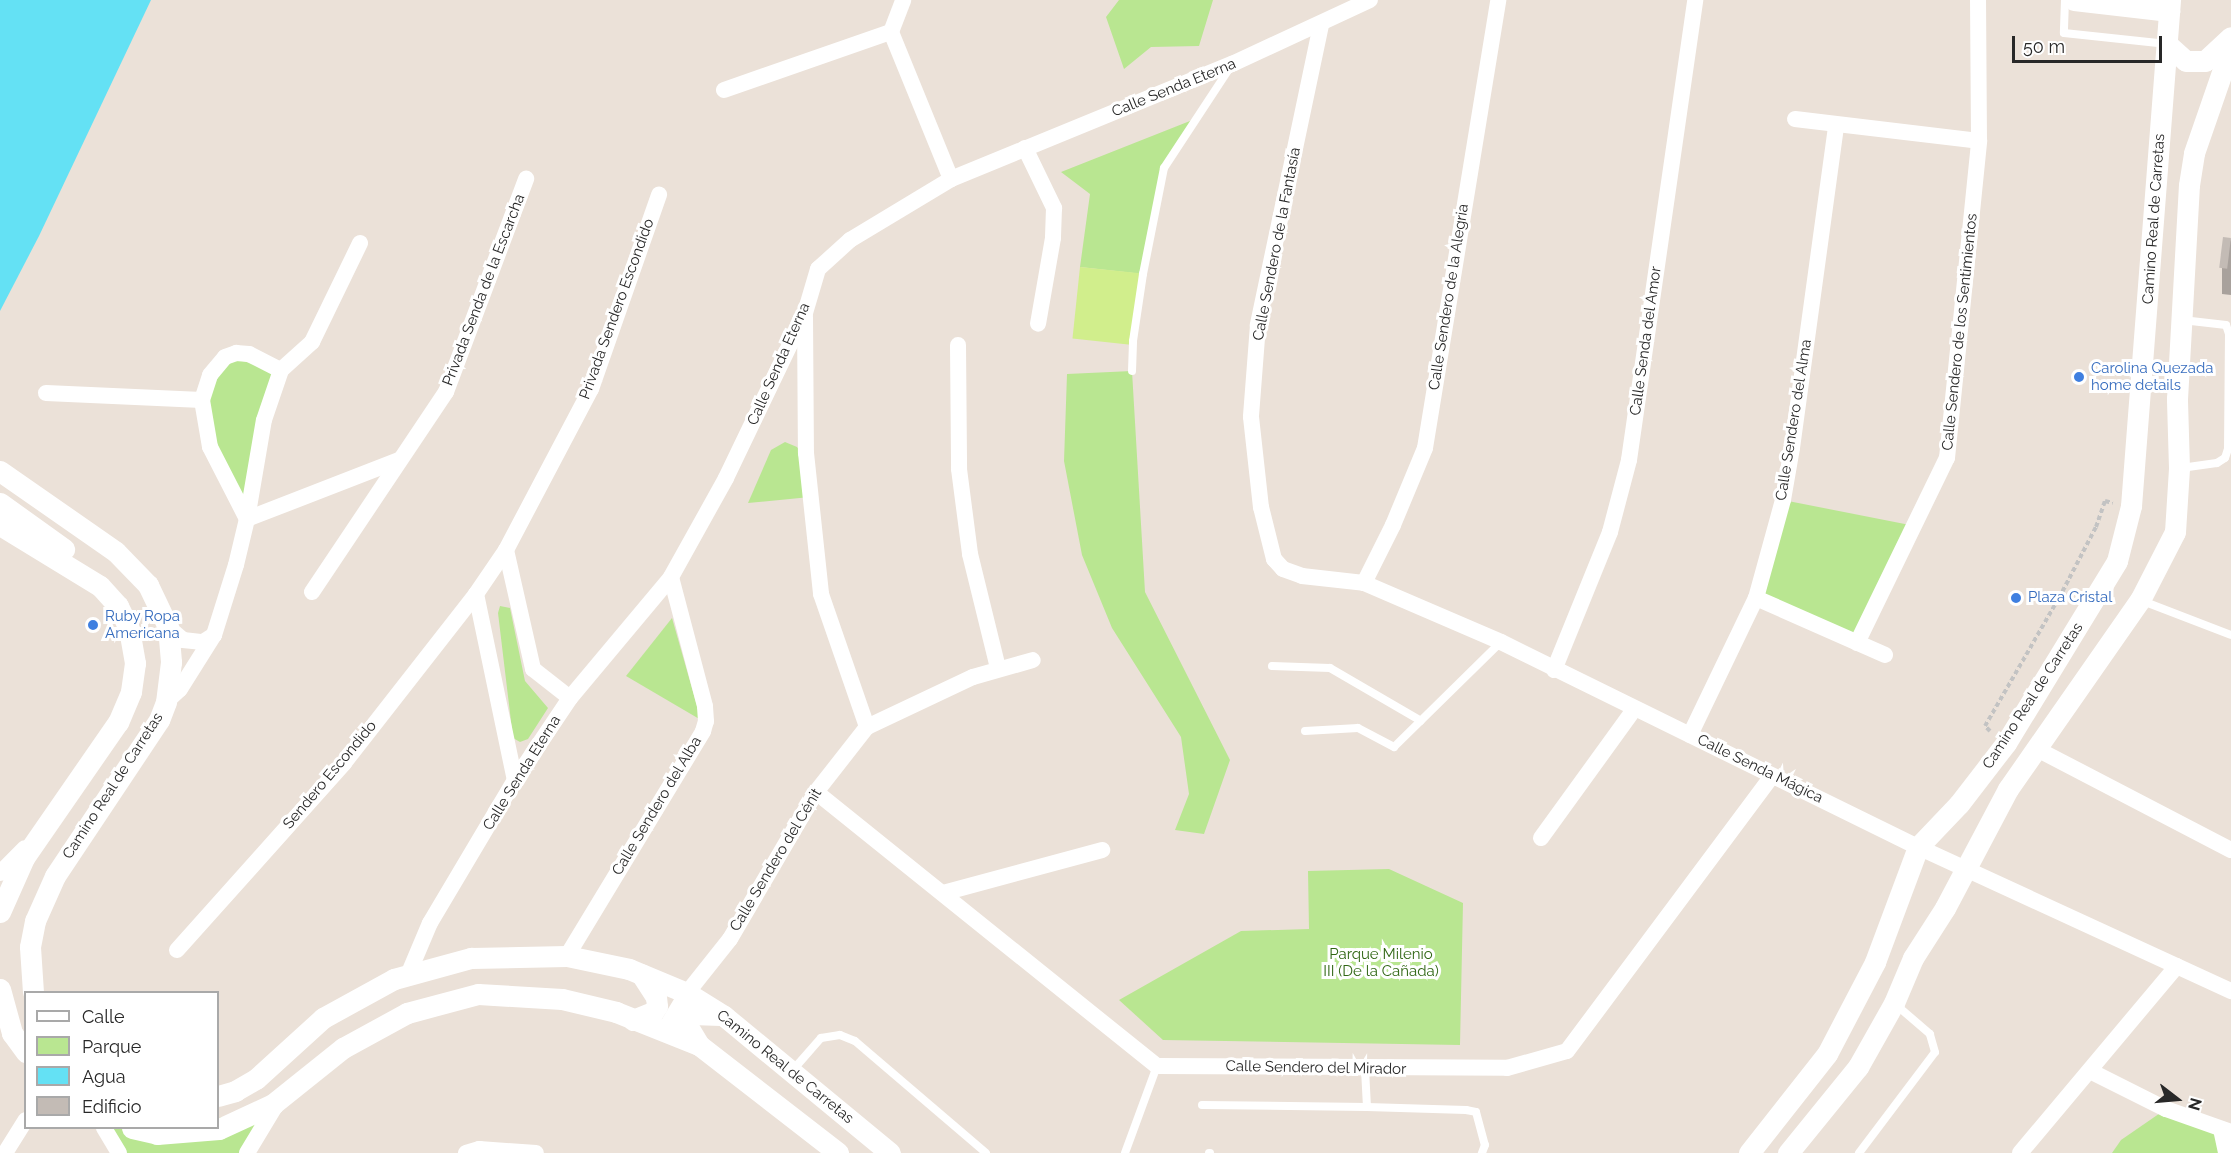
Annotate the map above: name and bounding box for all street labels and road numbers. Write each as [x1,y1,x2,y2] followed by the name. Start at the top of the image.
[1109,55,1239,121] street label: Calle Senda Eterna
[2139,133,2169,305] street label: Camino Real de Carretas
[1249,146,1305,342] street label: Calle Sendero de la Fantasía
[439,191,529,389] street label: Privada Senda de la Escarcha
[1425,202,1473,392] street label: Calle Sendero de la Alegria
[1939,213,1981,451] street label: Calle Sendero de los Sentimientos
[576,216,658,402] street label: Privada Sendero Escondido
[1627,265,1665,417] street label: Calle Senda del Amor
[744,300,814,428] street label: Calle Senda Eterna
[1772,338,1816,502] street label: Calle Sendero del Alma
[1979,619,2087,773] street label: Camino Real de Carretas
[59,709,167,863] street label: Camino Real de Carretas
[479,712,565,834] street label: Calle Senda Eterna
[280,717,380,833] street label: Sendero Escondido
[1694,731,1826,807] street label: Calle Senda Mágica
[608,733,706,879] street label: Calle Sendero del Alba
[726,785,826,935] street label: Calle Sendero del Cénit
[713,1006,857,1128] street label: Camino Real de Carretas
[1225,1057,1407,1079] street label: Calle Sendero del Mirador

